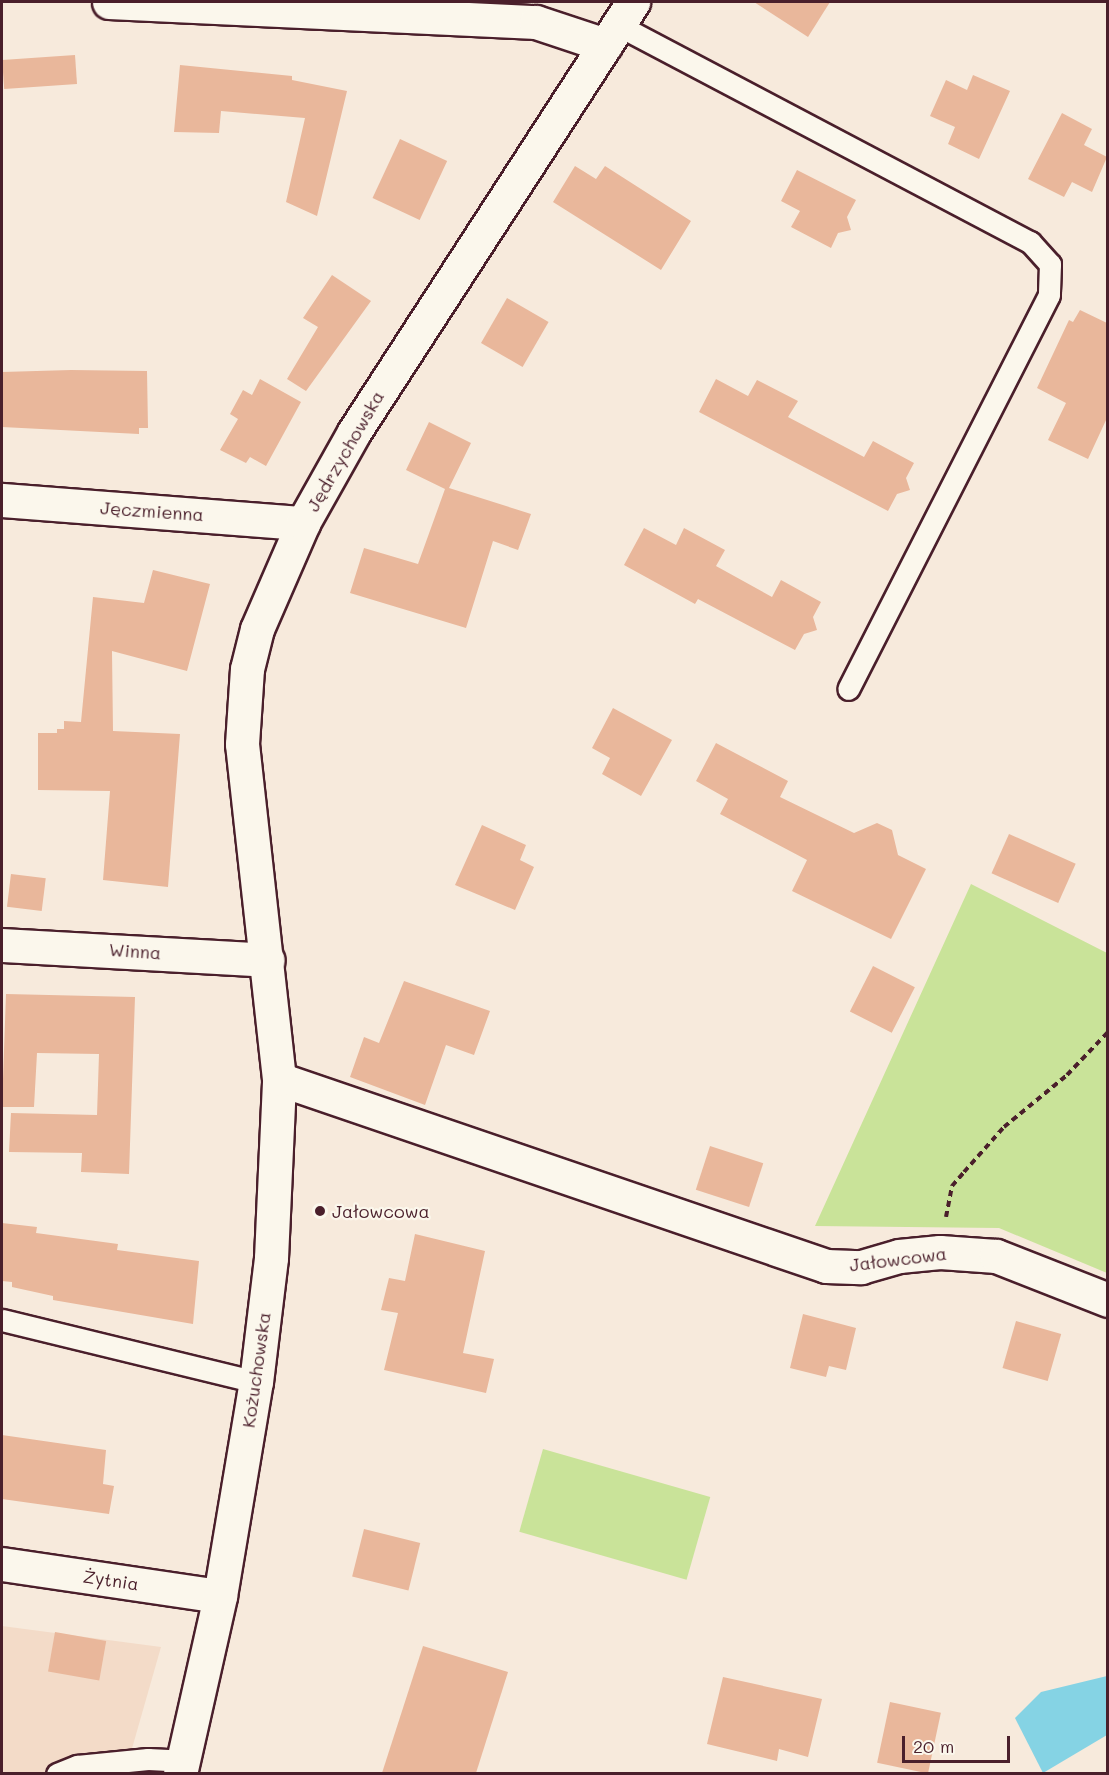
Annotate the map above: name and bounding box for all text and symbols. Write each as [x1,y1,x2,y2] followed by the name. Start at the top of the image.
[302,387,388,515] street label: Jędrzychowska
[99,497,205,525] street label: Jęczmienna
[108,938,162,964] street label: Winna
[332,1200,430,1222] place label: Jałowcowa
[313,1204,327,1218] marker: Jałowcowa
[848,1242,948,1276] street label: Jałowcowa
[237,1311,275,1429] street label: Kożuchowska
[82,1565,140,1595] street label: Żytnia
[905,1724,1013,1762] scale bar
[913,1734,954,1758] text: 20 m

